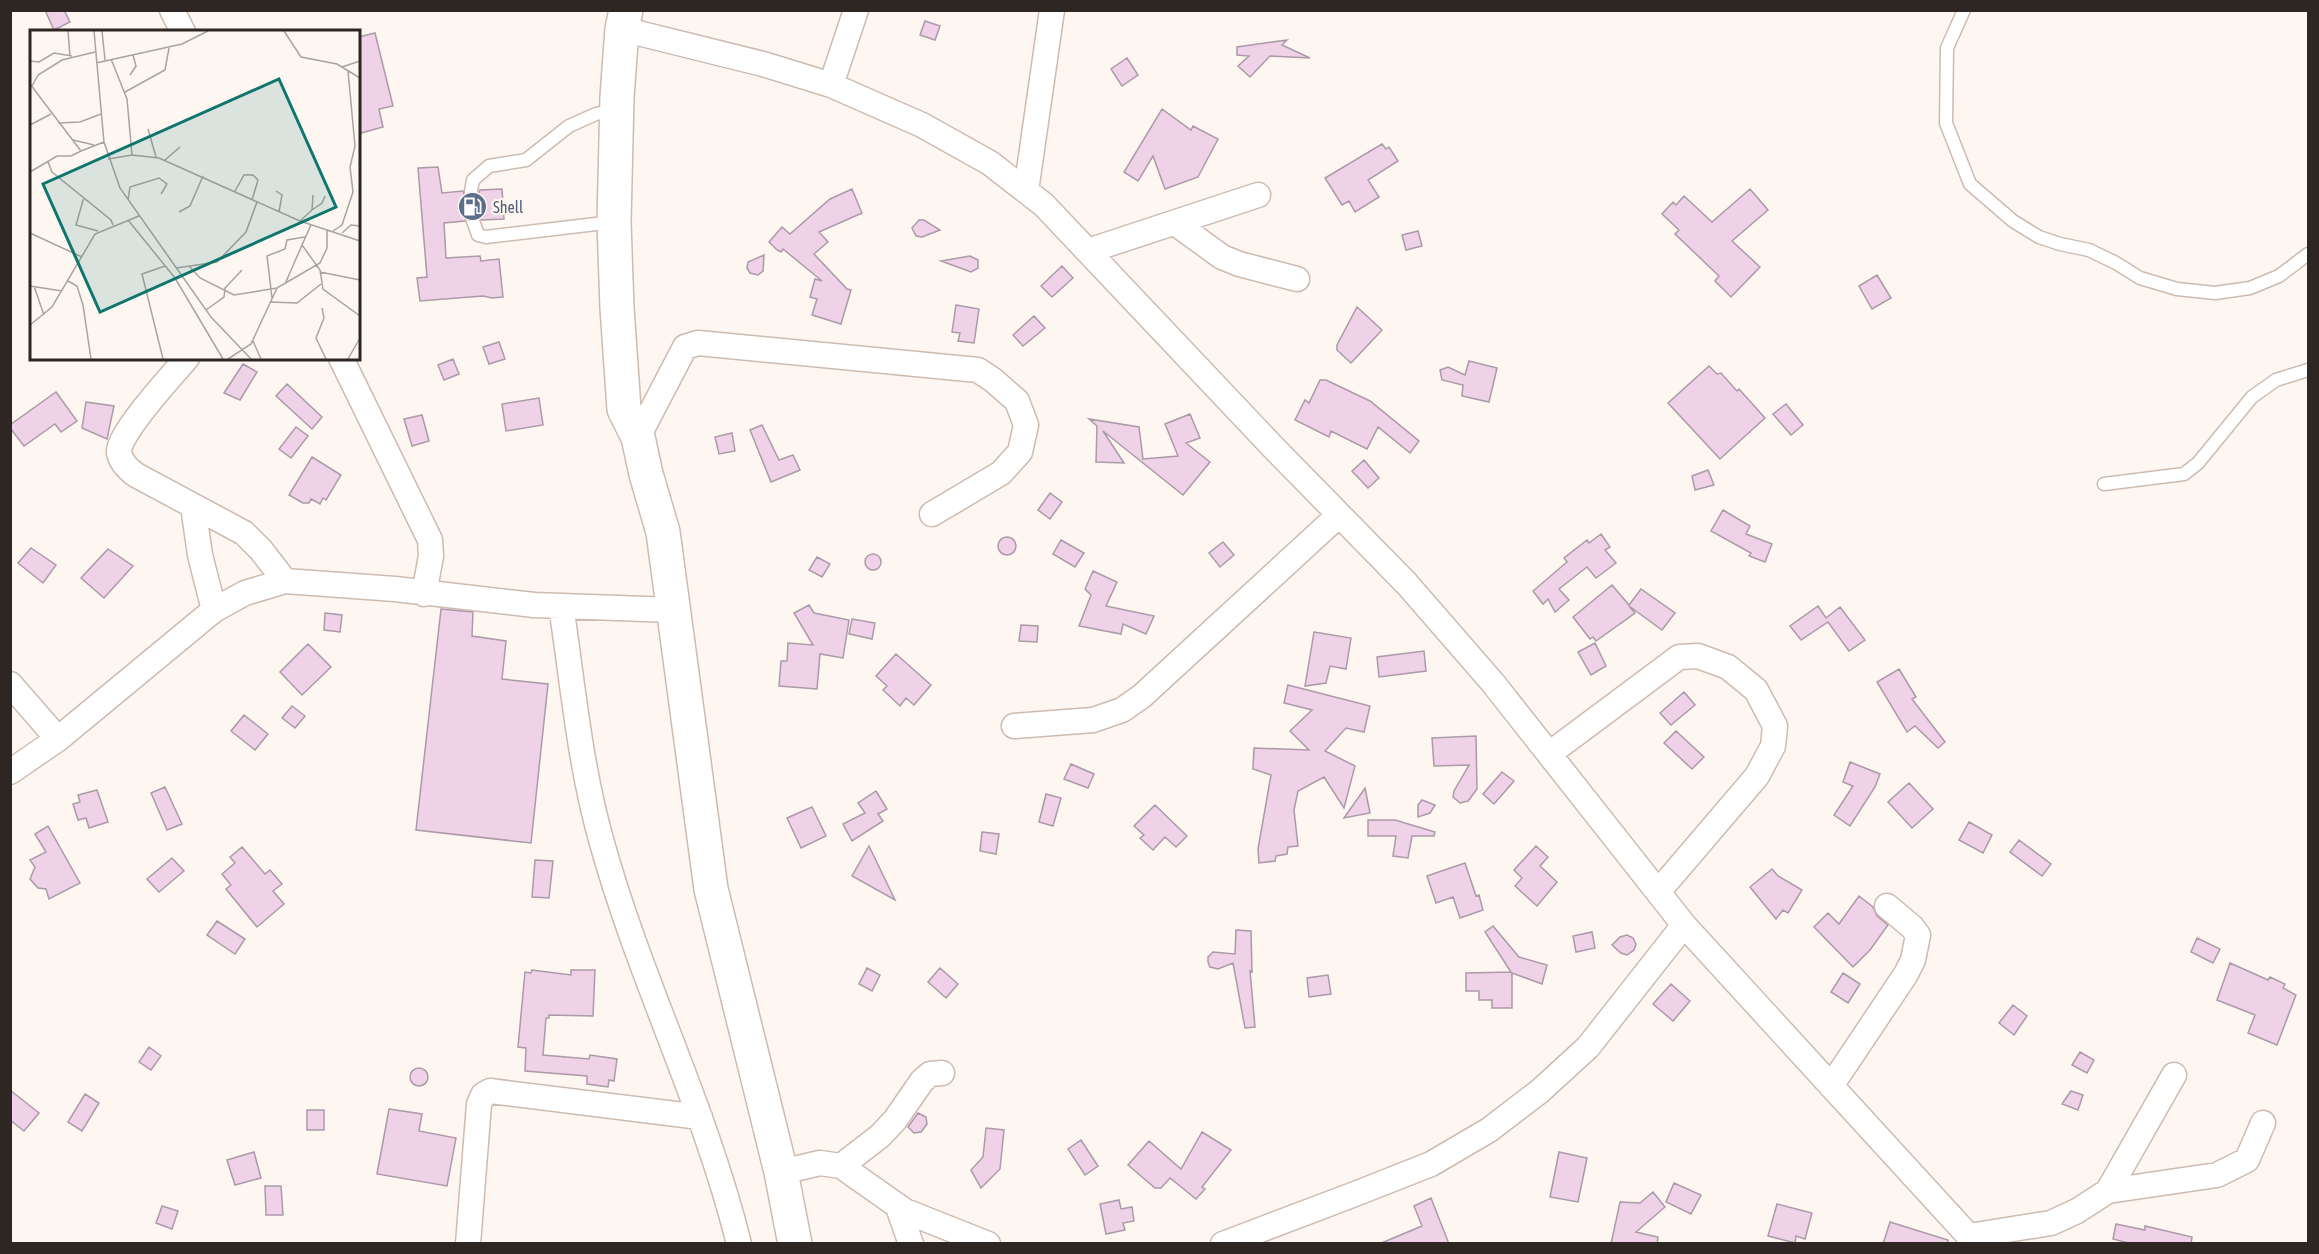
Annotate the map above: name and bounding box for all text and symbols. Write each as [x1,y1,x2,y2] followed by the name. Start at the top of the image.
[30,30,360,360] inset map
[456,191,488,223] fuel station icon: Shell
[493,198,524,216] place label: Shell

